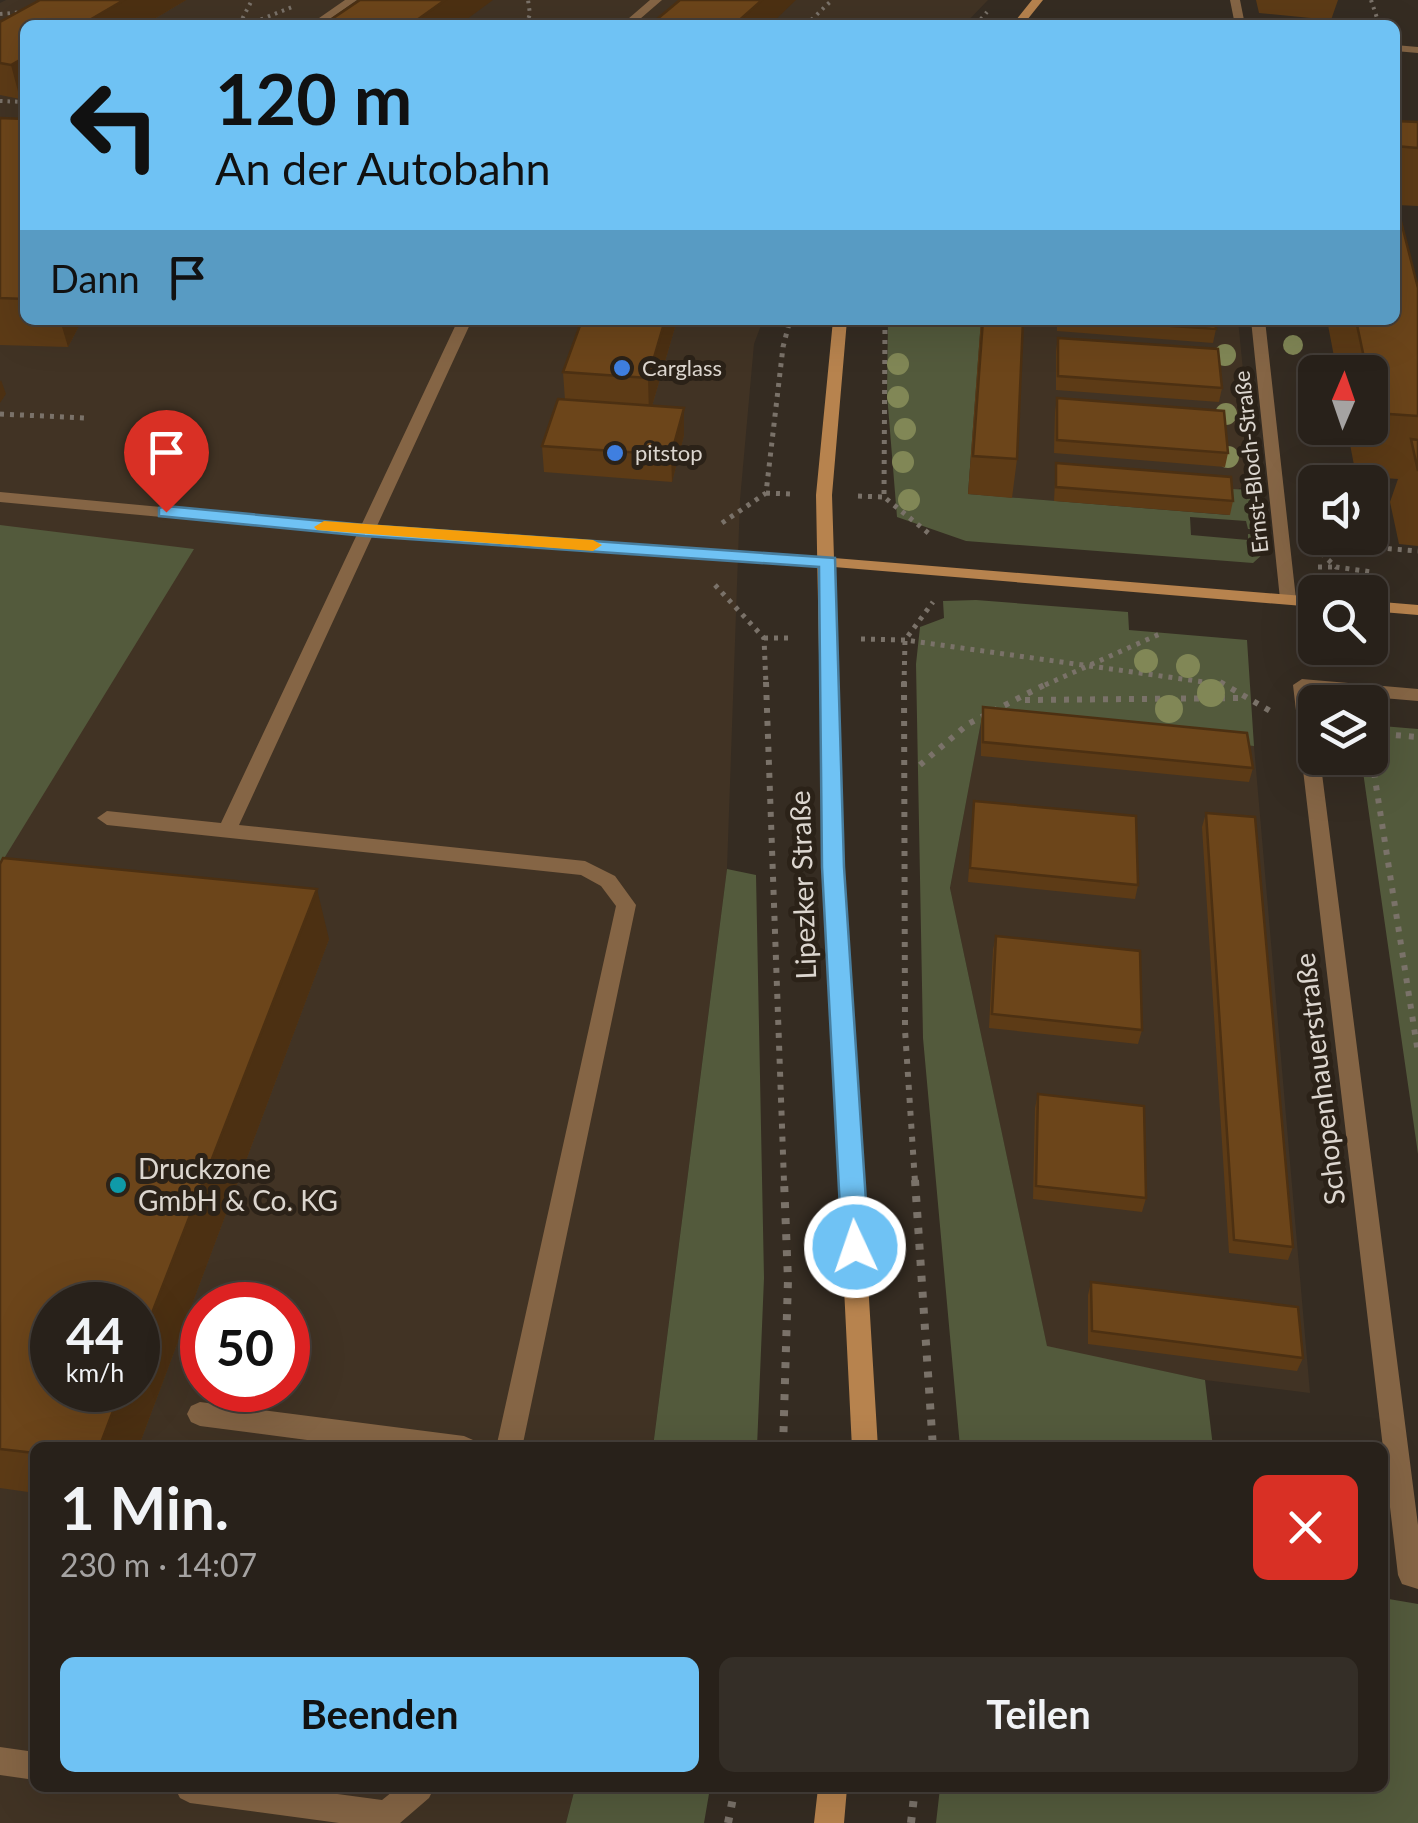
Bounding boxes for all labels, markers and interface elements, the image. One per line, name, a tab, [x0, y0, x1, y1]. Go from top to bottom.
text: 120 m	[215, 56, 412, 140]
icon: left	[50, 60, 180, 190]
text: An der Autobahn	[215, 141, 551, 195]
icon: arrive	[160, 250, 215, 305]
text: Dann	[50, 255, 140, 301]
place label: Carglass	[642, 354, 722, 381]
north arrow	[1298, 355, 1388, 445]
map controls	[1298, 355, 1388, 775]
marker: Carglass	[611, 357, 633, 379]
street label: Ernst-Bloch-Straße	[1227, 369, 1274, 555]
pin	[124, 410, 209, 513]
icon: arrive	[139, 425, 194, 480]
place label: pitstop	[635, 439, 703, 466]
marker: pitstop	[604, 442, 626, 464]
button: sound	[1298, 465, 1388, 555]
button: search	[1298, 575, 1388, 665]
button: layers	[1298, 685, 1388, 775]
street label: Lipezker Straße	[782, 790, 822, 980]
street label: Schopenhauerstraße	[1287, 951, 1351, 1207]
place label: Druckzone GmbH & Co. KG	[138, 1151, 338, 1217]
marker: Druckzone GmbH & Co. KG	[107, 1174, 129, 1196]
position arrow	[803, 1195, 907, 1299]
speed limit sign: 50	[180, 1282, 310, 1412]
text: 44	[66, 1305, 124, 1365]
text: km/h	[66, 1357, 124, 1387]
text: 1 Min.	[60, 1471, 229, 1543]
button: close	[1253, 1475, 1358, 1580]
text: 230 m · 14:07	[60, 1545, 257, 1584]
button: Beenden	[60, 1657, 699, 1772]
button: Teilen	[719, 1657, 1358, 1772]

